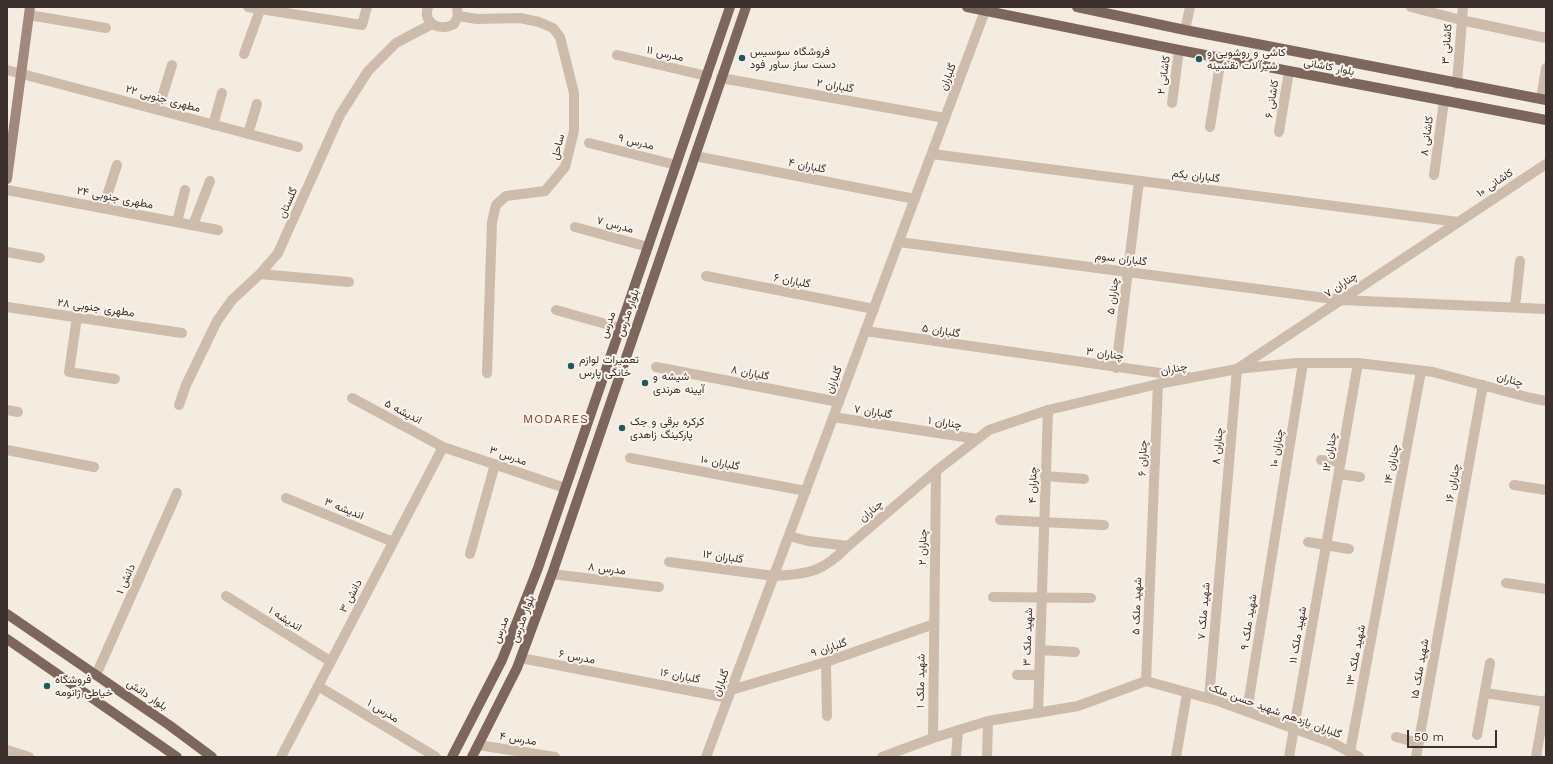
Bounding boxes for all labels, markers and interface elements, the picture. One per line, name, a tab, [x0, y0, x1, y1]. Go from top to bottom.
street label: ۳ کاشانی	[1439, 23, 1455, 65]
street label: مدرس ۱۱	[645, 43, 685, 65]
place label: فروشگاه سوسیس دست ساز ساور فود	[750, 45, 836, 71]
place label: کاشی و روشویی و شیرآلات نقشینه	[1207, 46, 1286, 72]
marker: فروشگاه سوسیس دست ساز ساور فود	[737, 53, 747, 63]
marker: کاشی و روشویی و شیرآلات نقشینه	[1194, 54, 1204, 64]
street label: ۲ کاشانی	[1155, 55, 1173, 95]
street label: بلوار کاشانی	[1303, 56, 1355, 78]
street label: گلباران	[937, 62, 959, 92]
street label: گلباران ۲	[815, 76, 855, 96]
street label: ۶ کاشانی	[1262, 79, 1282, 119]
street label: مطهری جنوبی ۲۲	[124, 83, 202, 115]
street label: ۸ کاشانی	[1418, 115, 1436, 157]
street label: مدرس ۹	[617, 131, 655, 153]
street label: ساحل	[548, 133, 568, 161]
street label: گلباران ۴	[787, 156, 827, 176]
street label: ۱۰ کاشانی	[1474, 166, 1516, 200]
street label: گلباران یکم	[1171, 167, 1221, 185]
street label: مطهری جنوبی ۲۴	[76, 184, 154, 212]
street label: گلستان	[275, 186, 301, 220]
street label: مدرس ۷	[595, 214, 635, 236]
street label: گلباران سوم	[1094, 249, 1148, 269]
street label: چناران ۷	[1322, 269, 1360, 301]
street label: گلباران ۶	[772, 271, 812, 291]
street label: ۵ چناران	[1104, 277, 1122, 315]
street label: بلوار مدرس	[614, 288, 642, 338]
street label: ۲۸ مطهری جنوبی	[57, 296, 135, 320]
street label: مدرس	[597, 310, 619, 340]
street label: گلباران ۵	[921, 321, 961, 341]
street label: چناران ۳	[1085, 345, 1125, 363]
place label: تعمیرات لوازم خانگی پارس	[579, 353, 639, 379]
street label: چناران	[1160, 360, 1188, 378]
marker: تعمیرات لوازم خانگی پارس	[566, 361, 576, 371]
street label: گلباران ۸	[730, 363, 770, 383]
street label: گلباران	[823, 365, 845, 395]
place label: شیشه و آیینه هرندی	[653, 370, 704, 396]
street label: چناران	[1495, 370, 1525, 390]
marker: شیشه و آیینه هرندی	[640, 378, 650, 388]
street label: اندیشه ۵	[382, 397, 424, 427]
street label: ۷ گلباران	[853, 402, 893, 422]
district label: MODARES	[523, 412, 589, 426]
street label: چناران ۱	[927, 414, 963, 432]
place label: کرکره برقی و جک پارکینگ زاهدی	[630, 415, 704, 441]
marker: کرکره برقی و جک پارکینگ زاهدی	[617, 423, 627, 433]
street label: چناران ۸	[1210, 427, 1226, 465]
street label: چناران ۱۰	[1267, 428, 1287, 468]
street label: چناران ۱۲	[1320, 431, 1340, 473]
street label: چناران ۶	[1136, 440, 1150, 476]
street label: مدرس ۳	[488, 443, 528, 469]
street label: چناران ۱۴	[1382, 443, 1402, 485]
street label: گلباران ۱۰	[699, 453, 741, 473]
street label: چناران ۱۶	[1443, 463, 1463, 503]
street label: ۴ چناران	[1026, 466, 1040, 504]
street label: اندیشه ۳	[323, 495, 365, 523]
street label: چناران	[856, 497, 886, 525]
street label: ۲ چناران	[916, 529, 930, 565]
street label: گلباران ۱۲	[702, 548, 744, 566]
street label: مدرس ۸	[587, 560, 627, 578]
street label: دانش ۱	[114, 562, 138, 596]
street label: دانش ۳	[337, 577, 365, 615]
street label: شهید ملک ۵	[1129, 577, 1145, 635]
street label: شهید ملک ۷	[1195, 582, 1213, 640]
street label: شهید ملک ۹	[1238, 593, 1260, 651]
street label: بلوار مدرس	[508, 594, 538, 644]
street label: اندیشه ۱	[266, 604, 304, 634]
street label: شهید ملک ۱۱	[1287, 606, 1309, 664]
street label: ۳ شهید ملک	[1020, 608, 1036, 666]
street label: مدرس	[490, 615, 512, 645]
street label: شهید ملک ۱۳	[1344, 623, 1368, 687]
street label: ۹ گلباران	[809, 636, 849, 660]
street label: شهید ملک ۱۵	[1408, 638, 1432, 700]
street label: مدرس ۶	[558, 647, 596, 667]
street label: ۱ شهید ملک	[914, 654, 928, 708]
street label: گلباران ۱۶	[659, 666, 701, 686]
street label: گلباران	[710, 668, 732, 698]
place label: فروشگاه خیاطی ژانومه	[55, 673, 113, 699]
street label: بلوار دانش	[124, 677, 170, 713]
marker: فروشگاه خیاطی ژانومه	[42, 681, 52, 691]
street label: گلباران یازدهم شهید حسن ملک	[1207, 681, 1343, 741]
street label: مدرس ۱	[365, 696, 401, 726]
scale bar	[1409, 722, 1499, 748]
street label: مدرس ۴	[498, 730, 538, 748]
text: 50 m	[1414, 730, 1444, 744]

